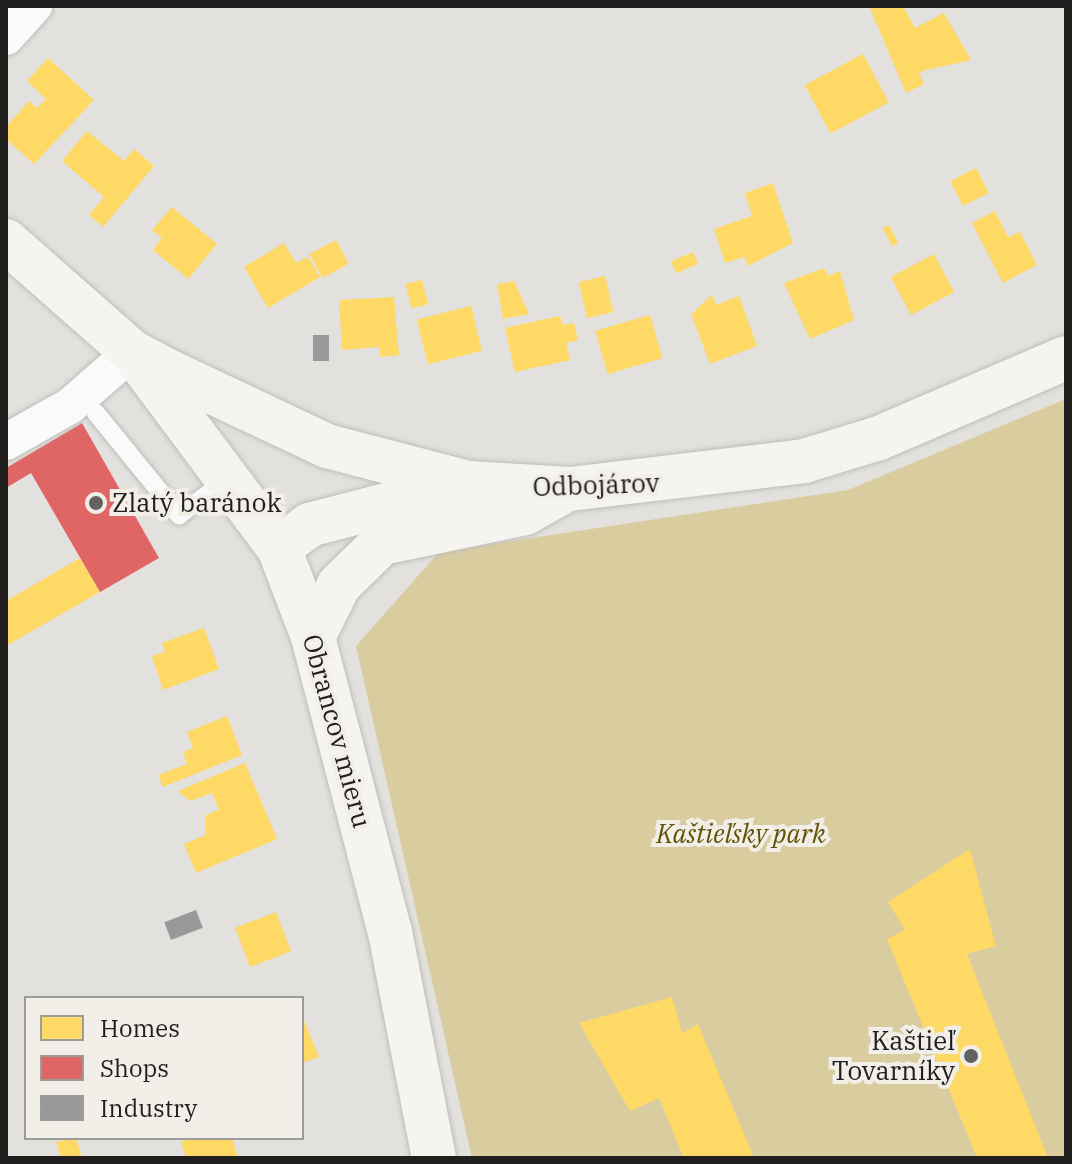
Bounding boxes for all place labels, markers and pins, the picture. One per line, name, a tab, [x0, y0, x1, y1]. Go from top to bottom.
place label: Zlatý baránok	[112, 487, 282, 519]
marker: Zlatý baránok	[87, 494, 105, 512]
place label: Kaštieľ Tovarníky	[832, 1025, 955, 1086]
marker: Kaštieľ Tovarníky	[962, 1047, 980, 1065]

